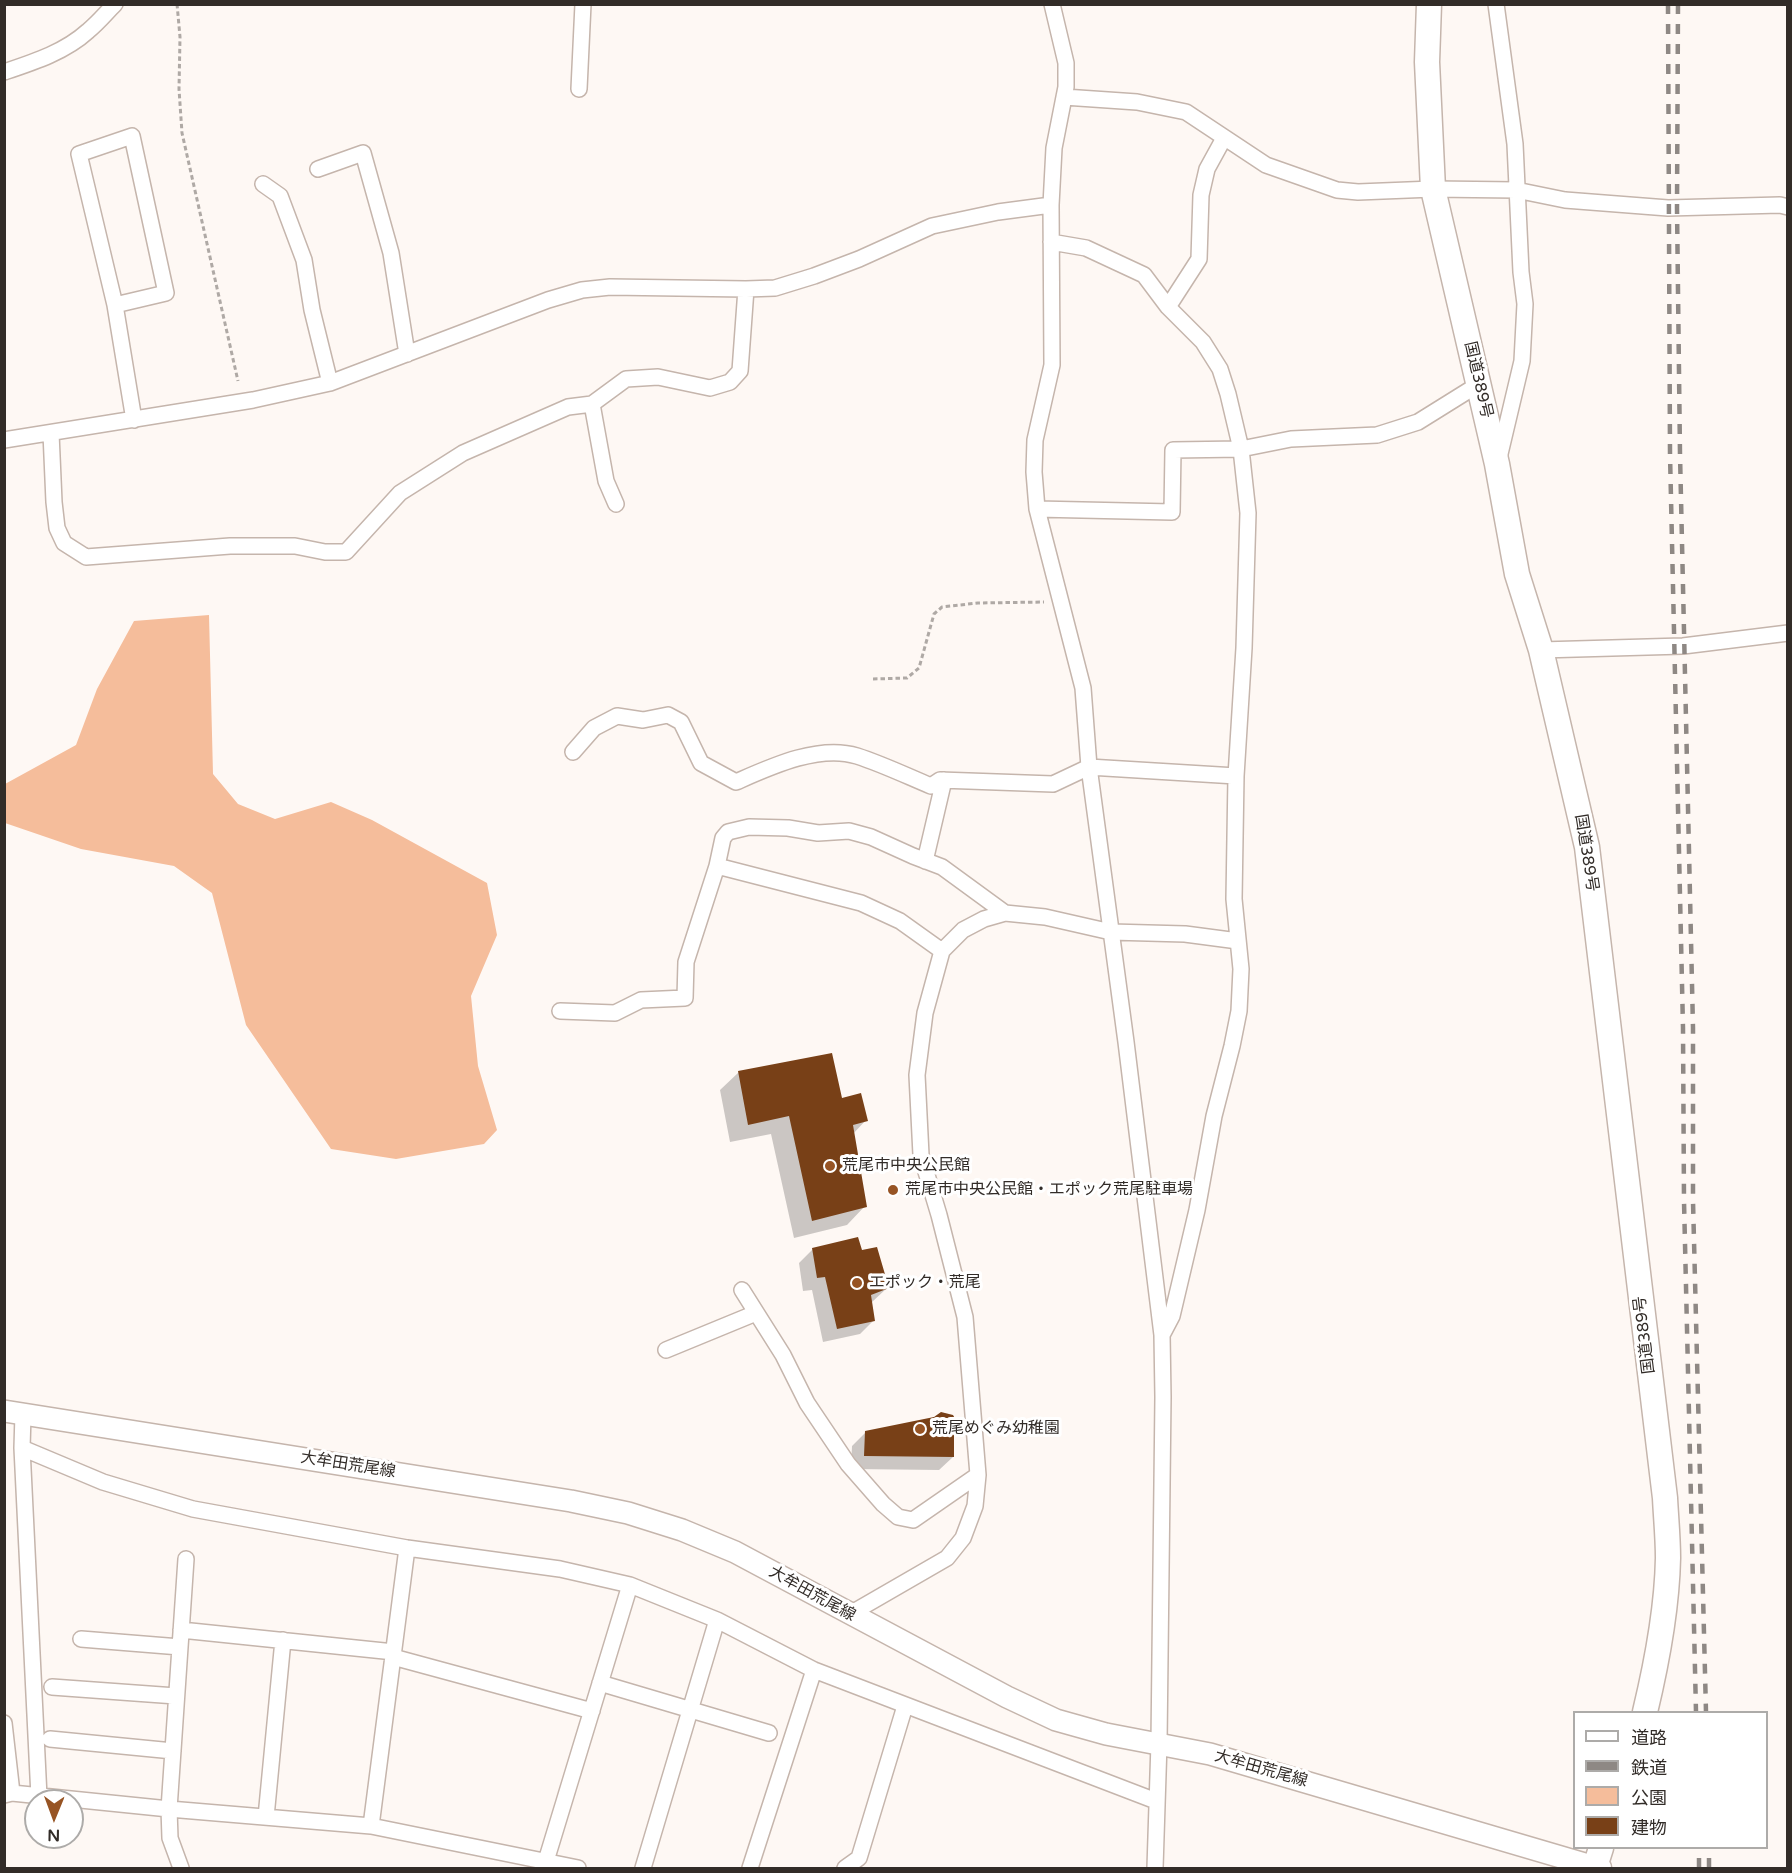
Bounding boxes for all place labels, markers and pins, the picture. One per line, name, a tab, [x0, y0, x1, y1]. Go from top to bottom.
place label: 荒尾市中央公民館	[842, 1156, 970, 1176]
marker: 荒尾市中央公民館	[823, 1159, 837, 1173]
place label: 荒尾市中央公民館・エポック荒尾駐車場	[905, 1180, 1193, 1200]
marker: 荒尾市中央公民館・エポック荒尾駐車場	[886, 1183, 900, 1197]
place label: エポック・荒尾	[869, 1273, 981, 1293]
marker: エポック・荒尾	[850, 1276, 864, 1290]
place label: 荒尾めぐみ幼稚園	[932, 1419, 1060, 1439]
marker: 荒尾めぐみ幼稚園	[913, 1422, 927, 1436]

